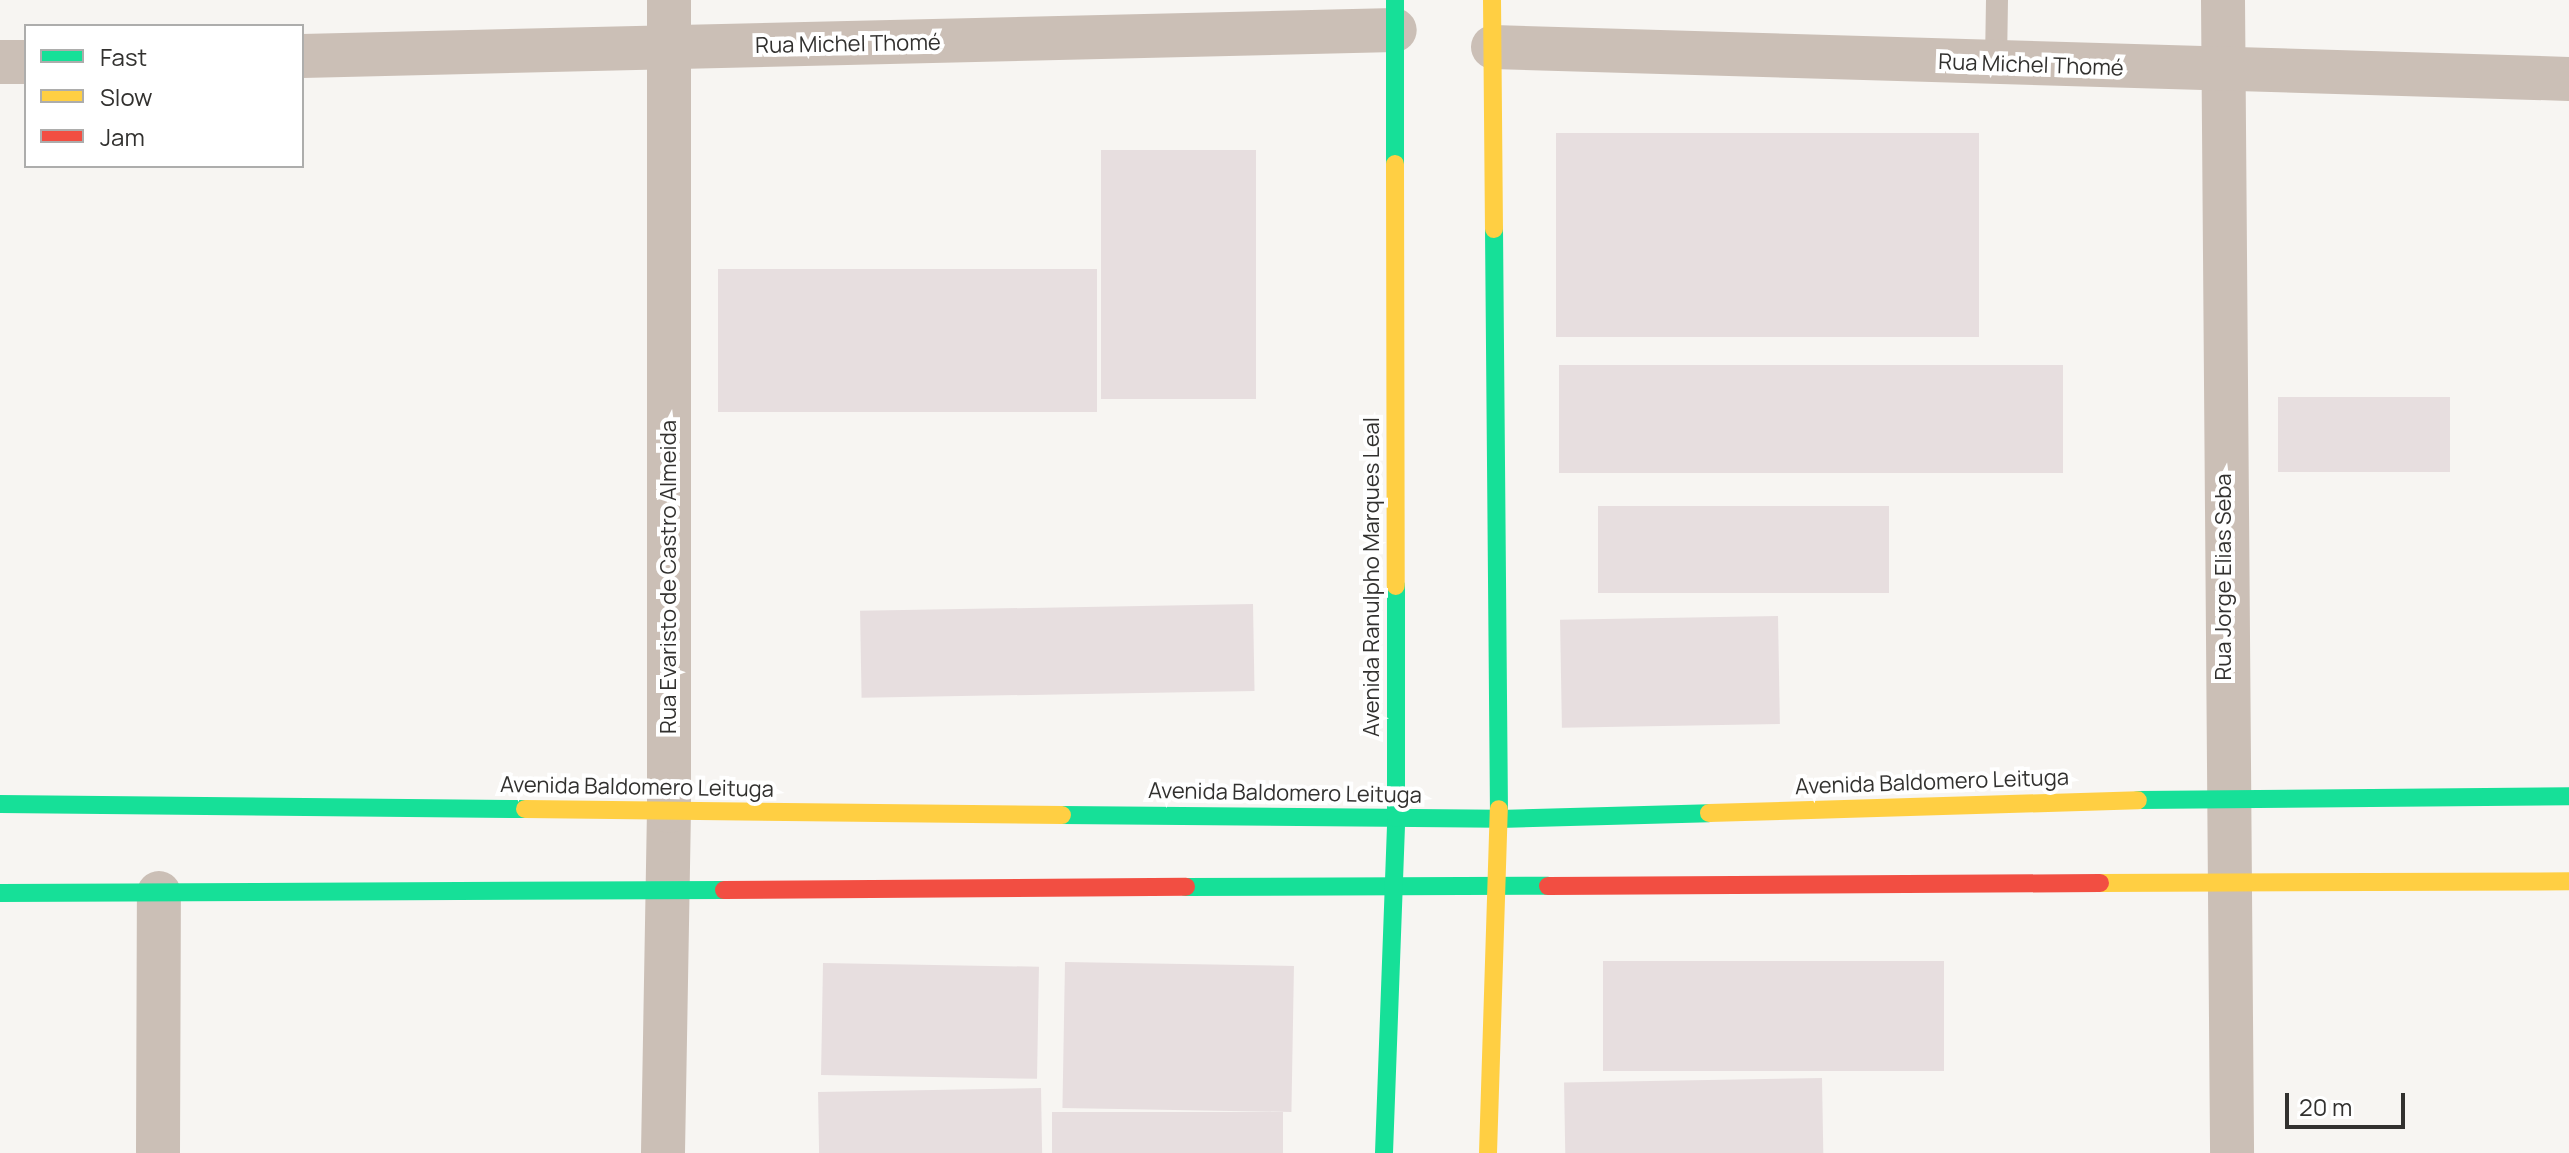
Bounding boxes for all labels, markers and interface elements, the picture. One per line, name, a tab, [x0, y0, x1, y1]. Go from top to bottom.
legend	[24, 24, 304, 168]
street label: Rua Michel Thomé	[755, 29, 941, 59]
text: Fast	[100, 40, 147, 73]
street label: Rua Michel Thomé	[1938, 49, 2124, 81]
text: Slow	[100, 80, 153, 113]
text: Jam	[100, 120, 145, 153]
street label: Avenida Ranulpho Marques Leal	[1359, 417, 1385, 737]
street label: Rua Evaristo de Castro Almeida	[656, 420, 682, 734]
street label: Rua Jorge Elias Seba	[2211, 473, 2237, 681]
street label: Avenida Baldomero Leituga	[1795, 764, 2069, 800]
street label: Avenida Baldomero Leituga	[500, 771, 774, 803]
street label: Avenida Baldomero Leituga	[1148, 777, 1422, 809]
scale bar	[2289, 1077, 2409, 1127]
text: 20 m	[2299, 1090, 2352, 1123]

